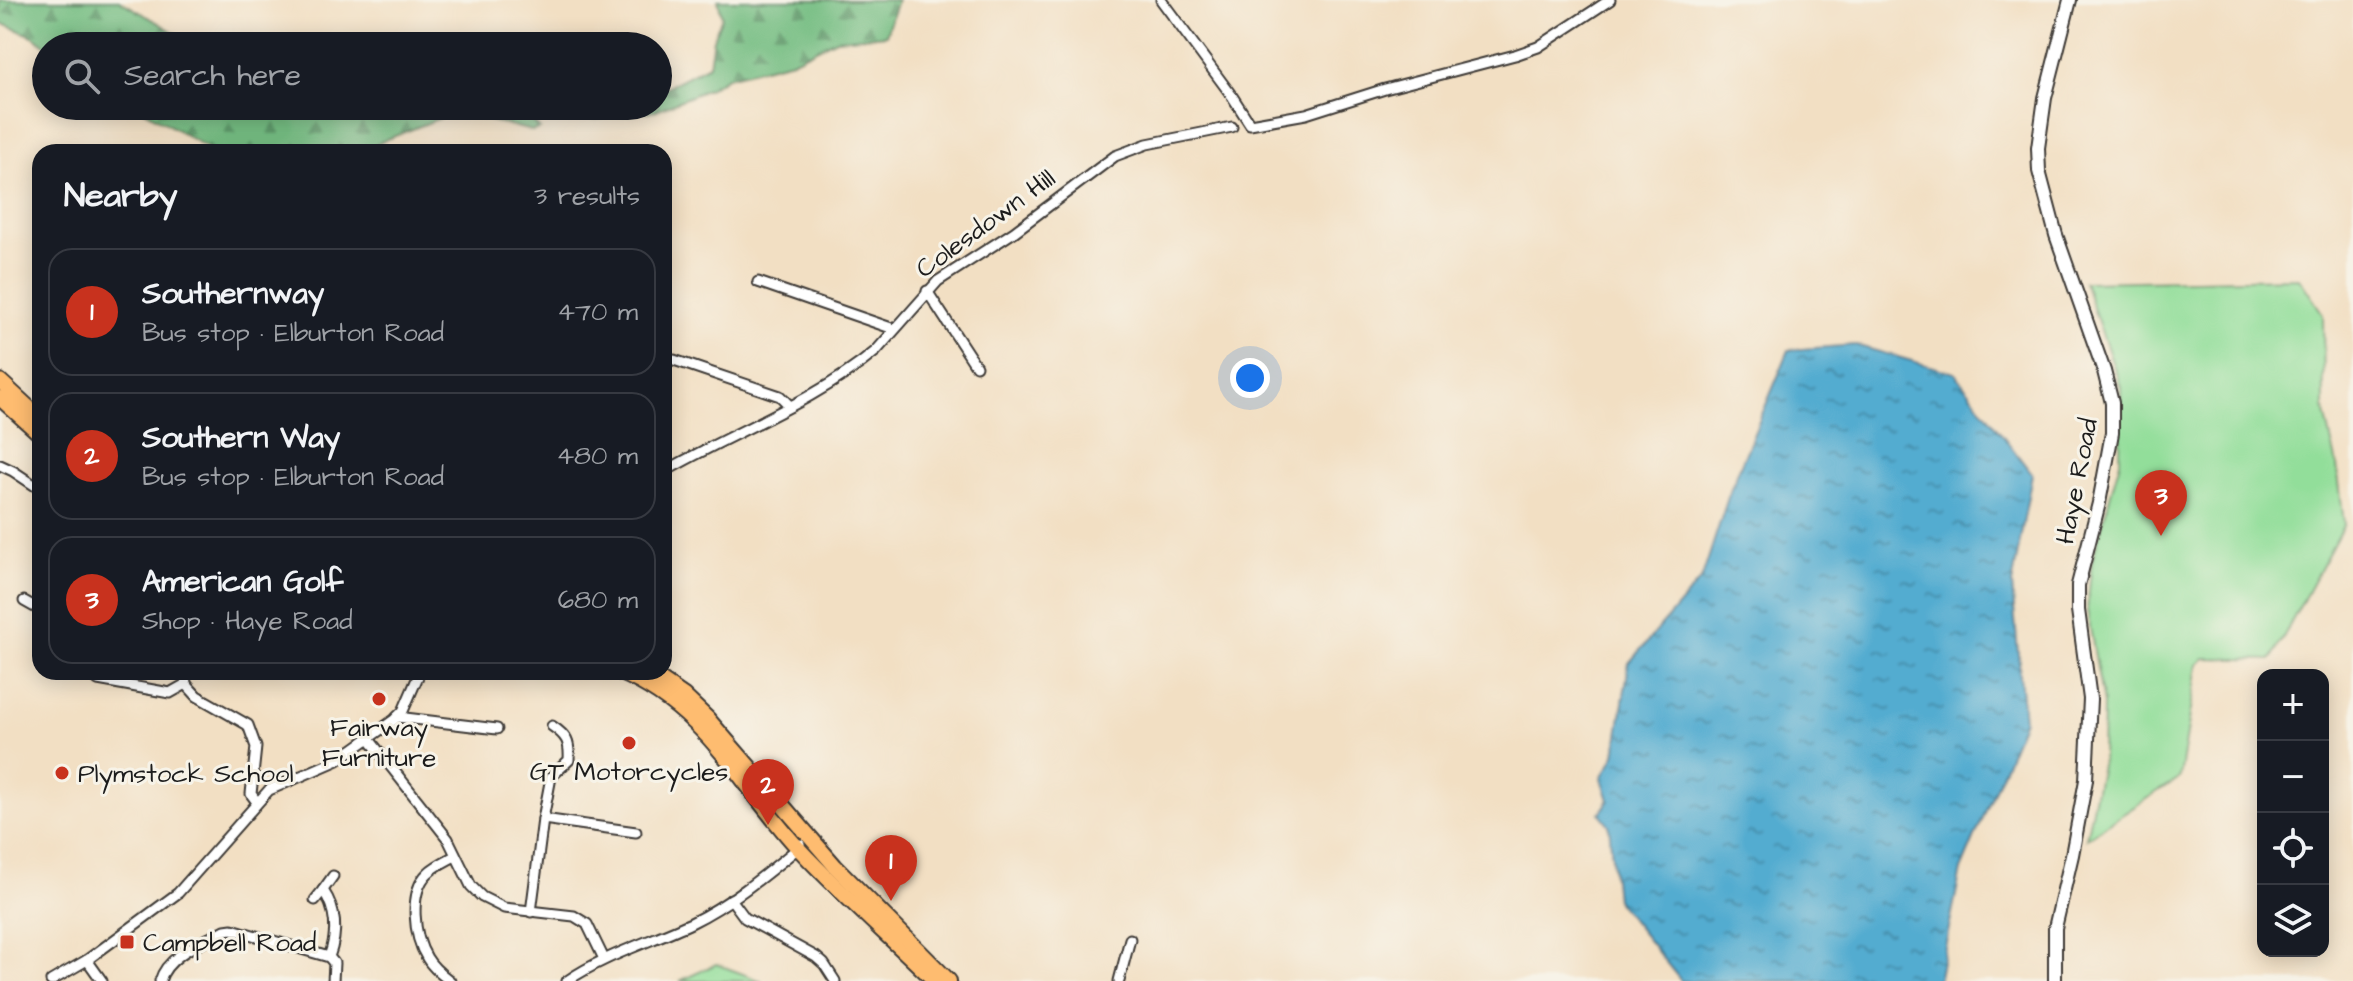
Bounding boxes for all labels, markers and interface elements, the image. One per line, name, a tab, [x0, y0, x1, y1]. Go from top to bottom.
search box	[32, 32, 672, 120]
icon: search	[60, 54, 104, 98]
text: Search here	[124, 55, 301, 97]
street label: Colesdown Hill	[908, 161, 1063, 287]
text: Nearby	[64, 172, 178, 220]
text: 3 results	[534, 178, 640, 214]
text: Southernway	[142, 273, 324, 315]
text: 1	[90, 294, 94, 330]
text: 470 m	[557, 294, 638, 330]
text: Bus stop · Elburton Road	[142, 315, 444, 351]
your location	[1230, 358, 1270, 398]
street label: Haye Road	[2047, 415, 2109, 548]
text: Southern Way	[142, 417, 340, 459]
text: 2	[85, 438, 99, 474]
text: 480 m	[556, 438, 638, 474]
text: Bus stop · Elburton Road	[142, 459, 444, 495]
pin: 3	[2135, 470, 2187, 536]
text: American Golf	[142, 561, 343, 603]
text: 3	[85, 582, 99, 618]
text: 680 m	[558, 582, 638, 618]
text: Shop · Haye Road	[142, 603, 353, 639]
map controls	[2257, 669, 2329, 957]
button: +	[2257, 669, 2329, 741]
marker: Fairway Furniture	[370, 690, 388, 708]
place label: Fairway Furniture	[322, 710, 436, 776]
marker: GT Motorcycles	[620, 734, 638, 752]
button: −	[2257, 741, 2329, 813]
place label: GT Motorcycles	[530, 754, 728, 792]
place label: Plymstock School	[78, 756, 294, 794]
pin: 2	[742, 759, 794, 825]
marker: Plymstock School	[53, 764, 71, 782]
button: locate	[2257, 813, 2329, 885]
pin: 1	[865, 835, 917, 901]
button: layers	[2257, 885, 2329, 957]
place label: Campbell Road	[143, 925, 316, 961]
marker: Campbell Road	[118, 933, 136, 951]

